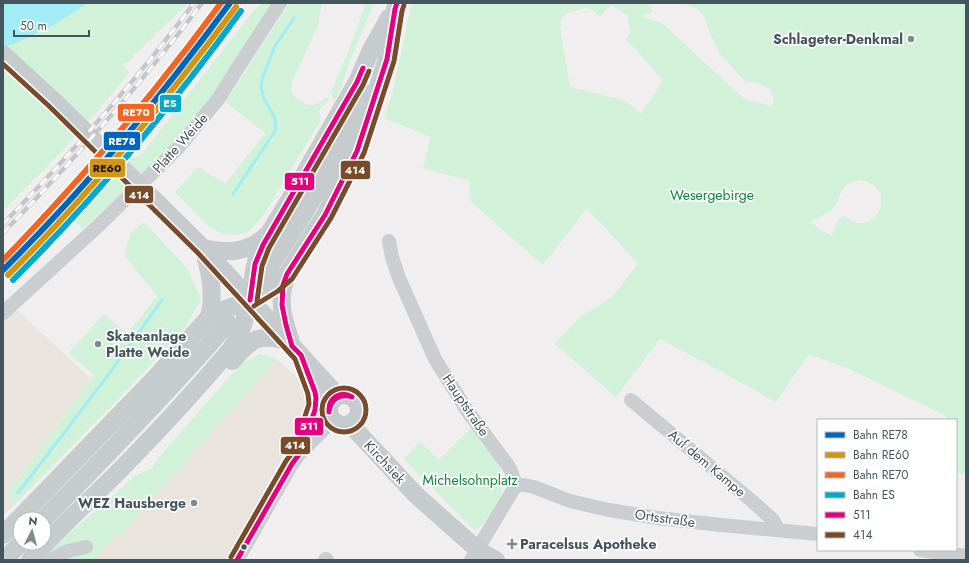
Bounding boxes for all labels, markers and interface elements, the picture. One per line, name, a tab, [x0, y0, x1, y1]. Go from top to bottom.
scale bar	[14, 12, 89, 38]
text: 50 m	[20, 17, 47, 35]
place label: Schlageter-Denkmal	[773, 29, 903, 49]
marker: Schlageter-Denkmal	[906, 34, 916, 44]
line badge: ES	[159, 94, 182, 113]
text: ES	[163, 95, 177, 111]
line badge: RE70	[117, 103, 155, 122]
text: RE70	[122, 104, 150, 120]
street label: Platte Weide	[148, 109, 212, 177]
line badge: RE78	[103, 131, 141, 151]
text: RE78	[108, 133, 136, 149]
line badge: RE60	[89, 158, 126, 178]
text: RE60	[93, 160, 121, 176]
line badge: 414	[340, 160, 371, 180]
text: 414	[345, 162, 366, 178]
line badge: 511	[284, 172, 315, 191]
text: 511	[291, 173, 309, 189]
line badge: 414	[124, 185, 154, 204]
park label: Wesergebirge	[670, 185, 754, 205]
text: 414	[129, 187, 150, 203]
place label: Skateanlage Platte Weide	[106, 326, 190, 362]
marker: Skateanlage Platte Weide	[93, 339, 103, 349]
street label: Hauptstraße	[438, 370, 494, 440]
line badge: 511	[294, 417, 324, 436]
text: 511	[300, 418, 318, 434]
legend	[817, 419, 957, 551]
street label: Auf dem Kampe	[664, 425, 750, 501]
text: Bahn RE78	[853, 426, 908, 444]
line badge: 414	[280, 436, 311, 455]
street label: Kirchsiek	[360, 436, 411, 489]
text: 414	[285, 437, 306, 453]
text: Bahn RE60	[853, 446, 909, 464]
text: Bahn RE70	[853, 466, 909, 484]
park label: Michelsohnplatz	[422, 470, 518, 490]
text: Bahn ES	[853, 486, 895, 504]
place label: WEZ Hausberge	[78, 493, 186, 513]
marker: WEZ Hausberge	[189, 498, 199, 508]
street label: Ortsstraße	[634, 504, 696, 532]
text: 511	[853, 506, 871, 524]
north arrow	[12, 511, 52, 551]
text: N	[28, 513, 38, 529]
text: 414	[853, 526, 872, 544]
place label: Paracelsus Apotheke	[520, 534, 656, 554]
marker: Paracelsus Apotheke	[507, 539, 517, 549]
unlabelled marker	[239, 542, 249, 552]

